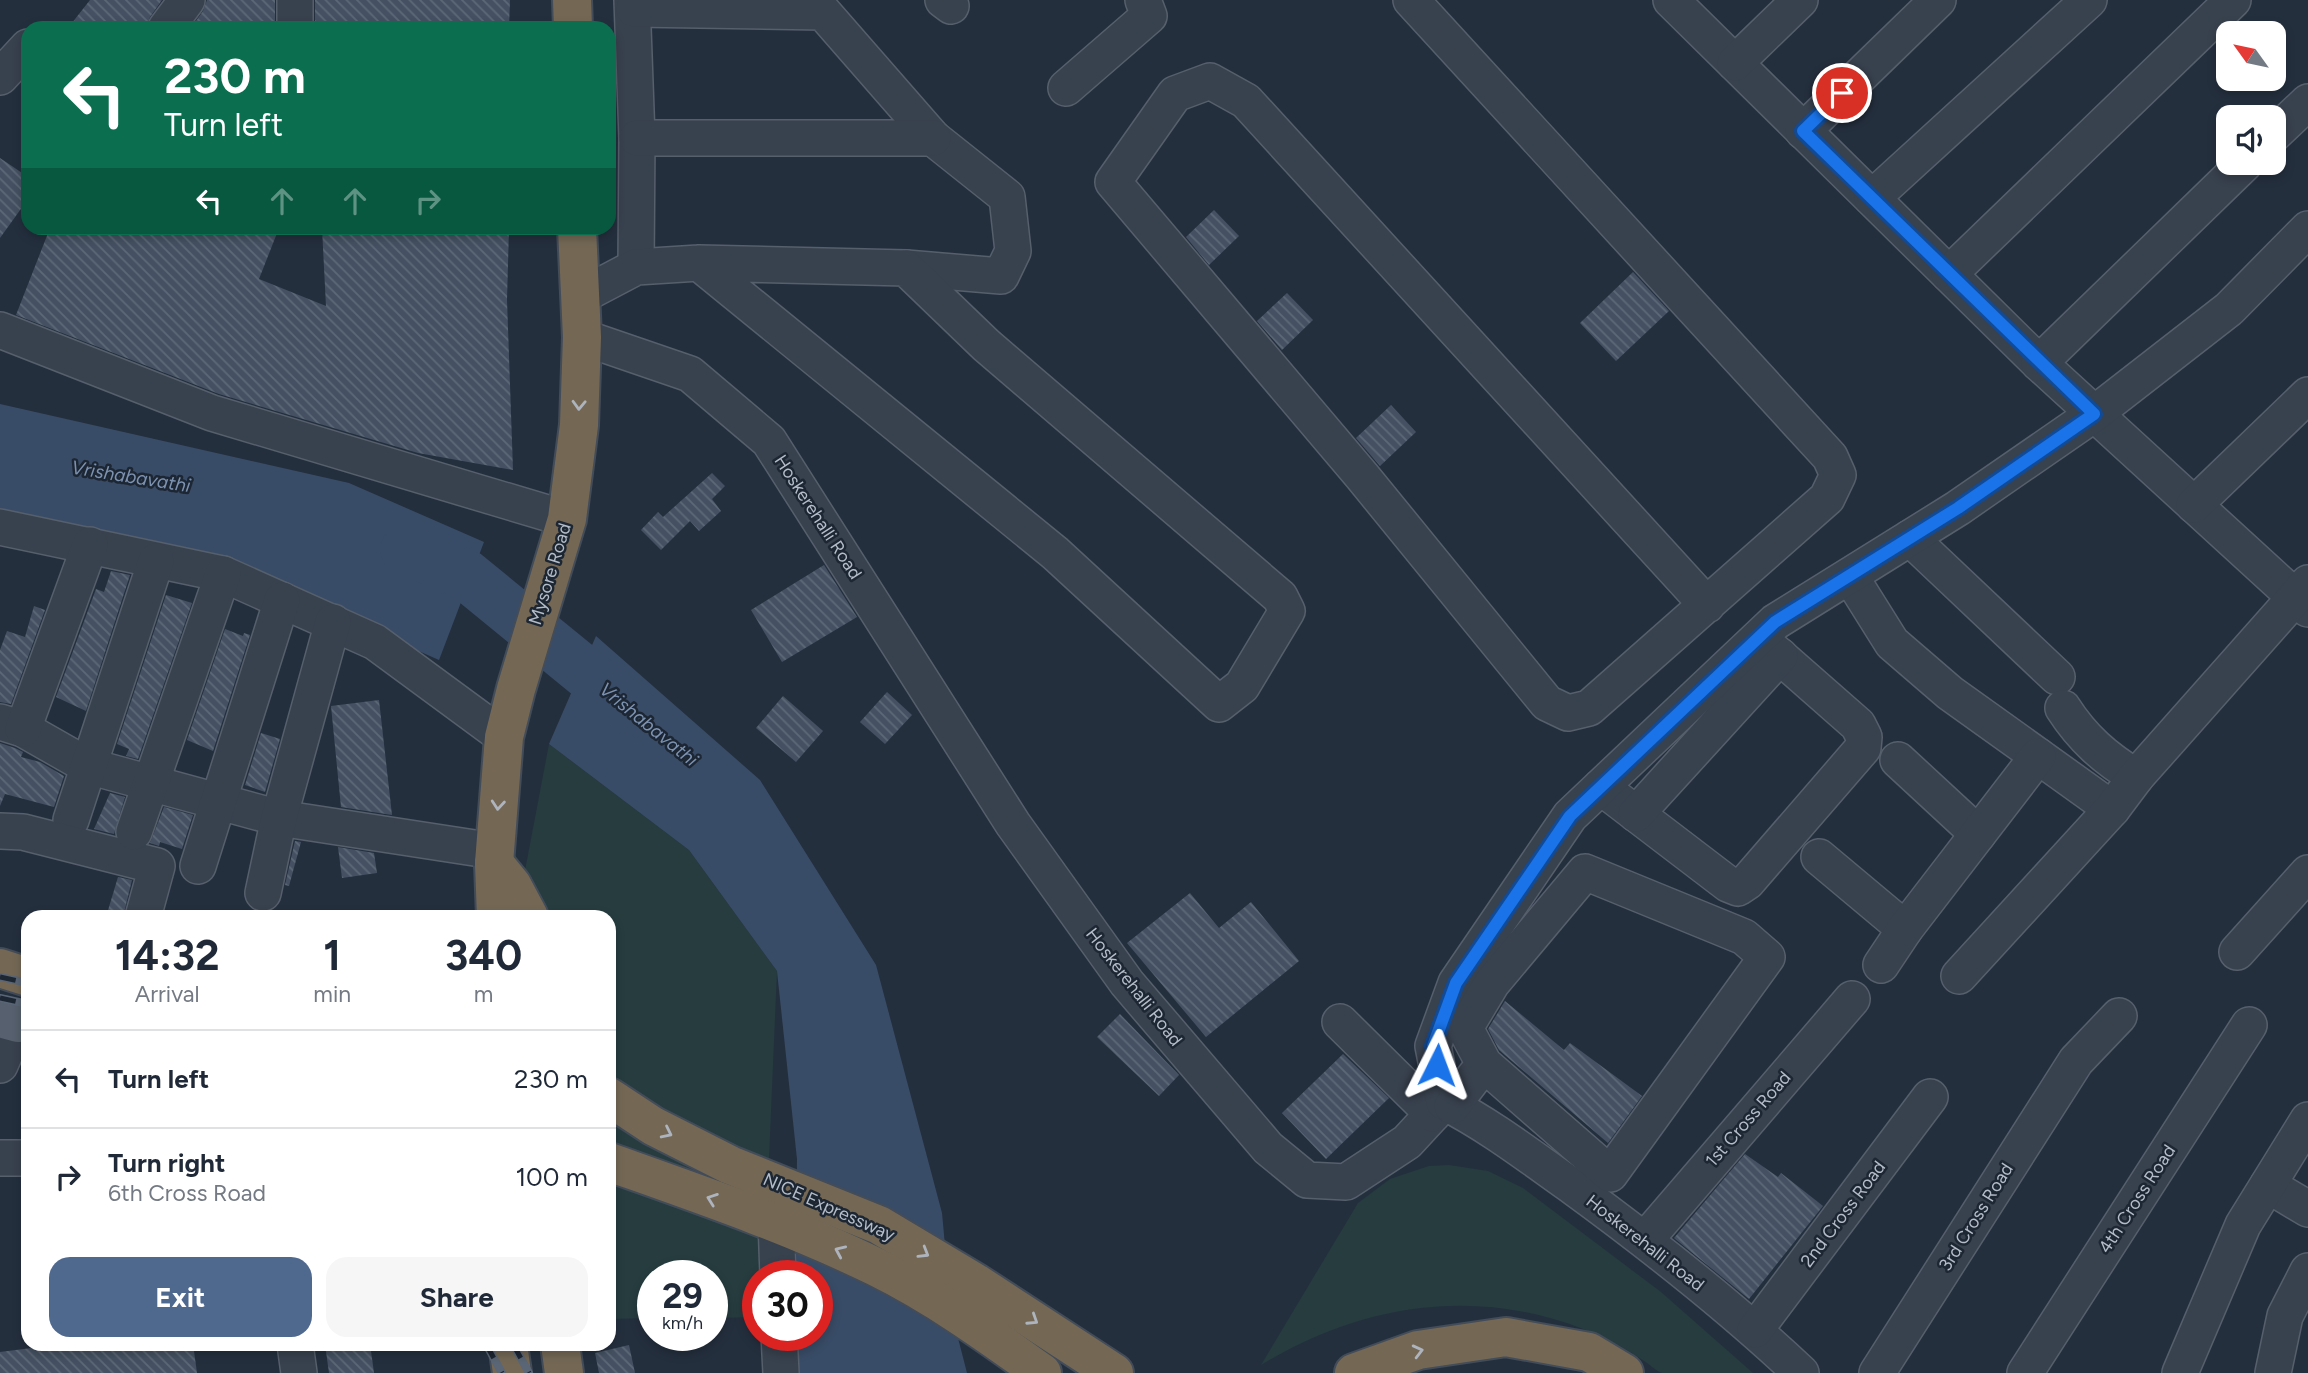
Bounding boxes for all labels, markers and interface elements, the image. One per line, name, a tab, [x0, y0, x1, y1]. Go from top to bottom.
north arrow	[2216, 21, 2286, 91]
map controls	[2216, 21, 2286, 175]
text: 230 m	[164, 46, 306, 105]
icon: left	[49, 49, 140, 140]
pin	[1812, 63, 1872, 123]
icon: arrive	[1823, 74, 1861, 112]
button: sound	[2216, 105, 2286, 175]
text: Turn left	[164, 106, 283, 144]
icon: left	[190, 182, 228, 220]
icon: ahead	[263, 182, 301, 220]
icon: ahead	[336, 182, 374, 220]
icon: right	[409, 182, 447, 220]
one-way arrow	[572, 400, 587, 411]
street label: Hoskerehalli Road	[770, 451, 866, 583]
water label: Vrishabavathi	[70, 456, 193, 497]
street label: Mysore Road	[524, 520, 576, 628]
water label: Vrishabavathi	[595, 678, 703, 772]
one-way arrow	[491, 800, 506, 811]
street label: Hoskerehalli Road	[1081, 924, 1187, 1050]
text: 14:32	[115, 930, 219, 981]
text: 1	[323, 930, 341, 981]
text: 340	[445, 930, 522, 981]
text: Arrival	[135, 980, 200, 1008]
text: min	[313, 980, 351, 1008]
text: m	[474, 980, 493, 1008]
position arrow	[1400, 1028, 1474, 1102]
icon: left	[49, 1060, 87, 1098]
text: Turn left	[108, 1063, 209, 1095]
text: 230 m	[514, 1063, 588, 1095]
street label: 1st Cross Road	[1701, 1067, 1795, 1171]
one-way arrow	[660, 1125, 672, 1139]
street label: 4th Cross Road	[2094, 1141, 2180, 1257]
text: Turn right	[108, 1147, 225, 1179]
street label: 2nd Cross Road	[1796, 1157, 1890, 1271]
icon: right	[49, 1158, 87, 1196]
street label: 3rd Cross Road	[1934, 1159, 2018, 1275]
text: 100 m	[515, 1161, 588, 1193]
street label: NICE Expressway	[760, 1168, 899, 1246]
text: 6th Cross Road	[108, 1179, 266, 1207]
street label: Hoskerehalli Road	[1582, 1190, 1708, 1296]
one-way arrow	[706, 1193, 718, 1207]
one-way arrow	[916, 1244, 929, 1257]
one-way arrow	[835, 1245, 848, 1259]
button: Exit	[49, 1257, 312, 1337]
button: Share	[326, 1257, 588, 1337]
speed limit sign: 30	[742, 1260, 833, 1351]
text: 29	[662, 1275, 703, 1317]
text: km/h	[662, 1312, 703, 1334]
one-way arrow	[1025, 1312, 1038, 1324]
one-way arrow	[1412, 1345, 1424, 1359]

